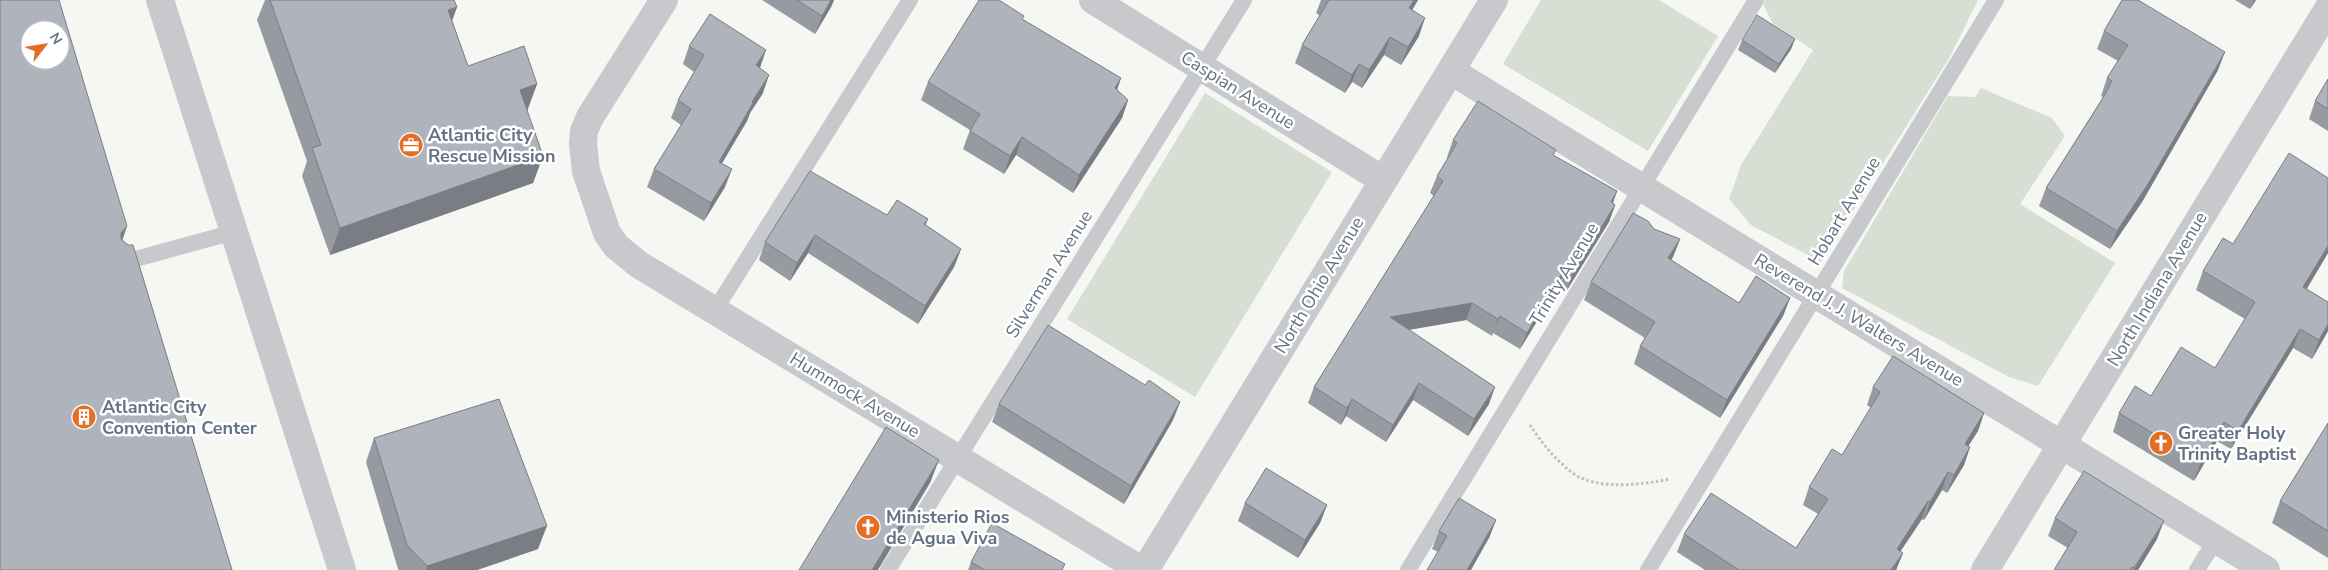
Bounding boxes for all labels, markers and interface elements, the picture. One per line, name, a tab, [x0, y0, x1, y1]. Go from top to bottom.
north arrow	[20, 20, 70, 70]
text: N	[45, 29, 67, 48]
street label: Caspian Avenue	[1176, 45, 1300, 135]
place label: Atlantic City Rescue Mission	[428, 123, 555, 168]
office icon: Atlantic City Rescue Mission	[398, 132, 424, 158]
street label: Hobart Avenue	[1802, 152, 1886, 270]
street label: Silverman Avenue	[1000, 205, 1098, 343]
street label: North Indiana Avenue	[2101, 207, 2213, 371]
street label: North Ohio Avenue	[1269, 212, 1369, 358]
street label: Trinity Avenue	[1524, 218, 1604, 330]
street label: Reverend J. J. Walters Avenue	[1750, 248, 1968, 392]
street label: Hummock Avenue	[785, 347, 925, 443]
place label: Atlantic City Convention Center	[102, 395, 257, 440]
building icon: Atlantic City Convention Center	[71, 404, 97, 430]
place label: Greater Holy Trinity Baptist	[2178, 421, 2296, 466]
church icon: Greater Holy Trinity Baptist	[2148, 430, 2174, 456]
place label: Ministerio Rios de Agua Viva	[886, 505, 1010, 550]
church icon: Ministerio Rios de Agua Viva	[855, 514, 881, 540]

